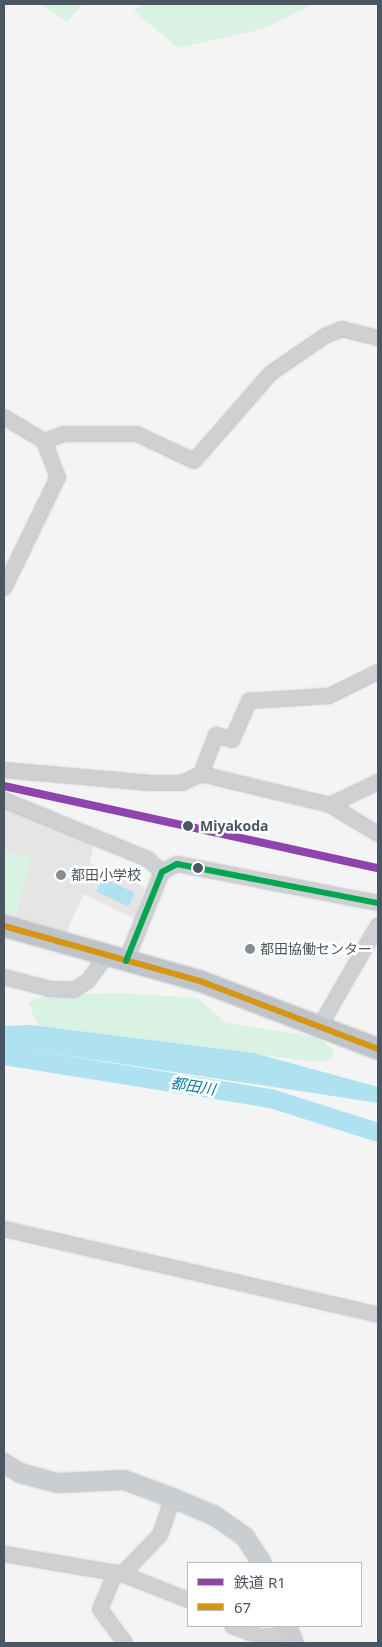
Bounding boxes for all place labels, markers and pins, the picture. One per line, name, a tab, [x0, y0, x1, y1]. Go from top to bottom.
marker: Miyakoda	[179, 817, 197, 835]
place label: Miyakoda	[200, 818, 268, 834]
unlabelled marker	[193, 863, 203, 873]
place label: 都田小学校	[71, 867, 141, 883]
marker: 都田小学校	[55, 869, 67, 881]
place label: 都田協働センター	[260, 941, 372, 957]
marker: 都田協働センター	[244, 943, 256, 955]

